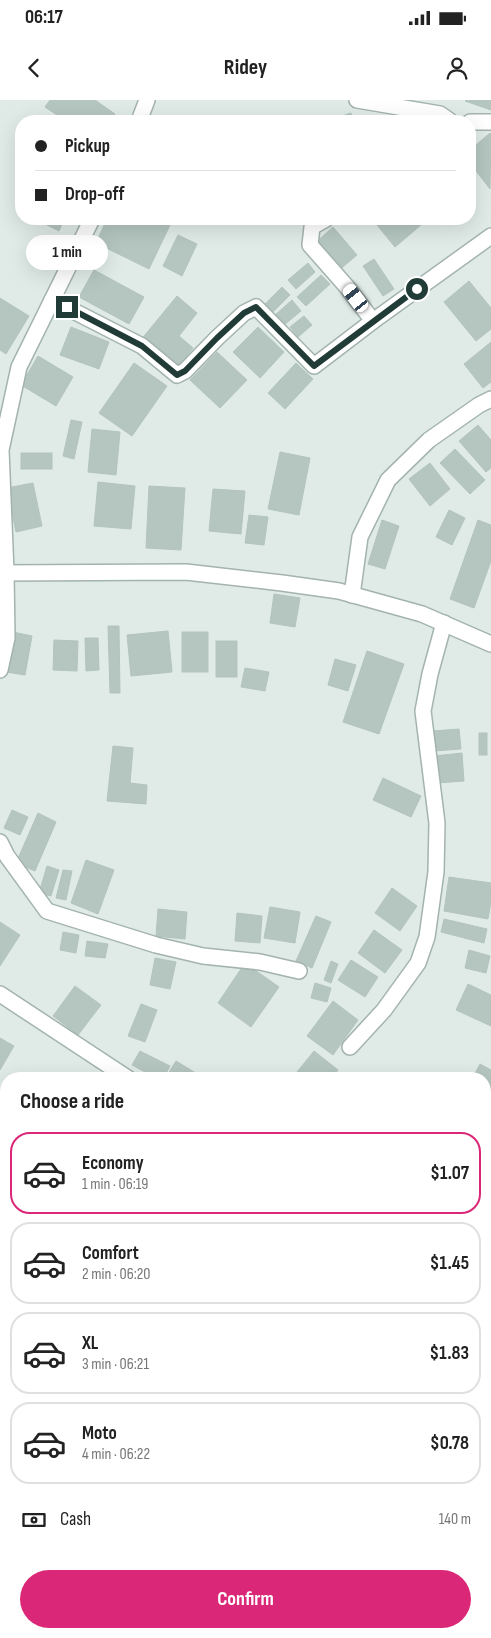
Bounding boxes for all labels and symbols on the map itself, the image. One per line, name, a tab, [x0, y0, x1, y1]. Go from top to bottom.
callout: 1 min	[26, 234, 108, 270]
route start	[406, 278, 428, 300]
car	[340, 282, 371, 314]
route end	[56, 296, 78, 318]

